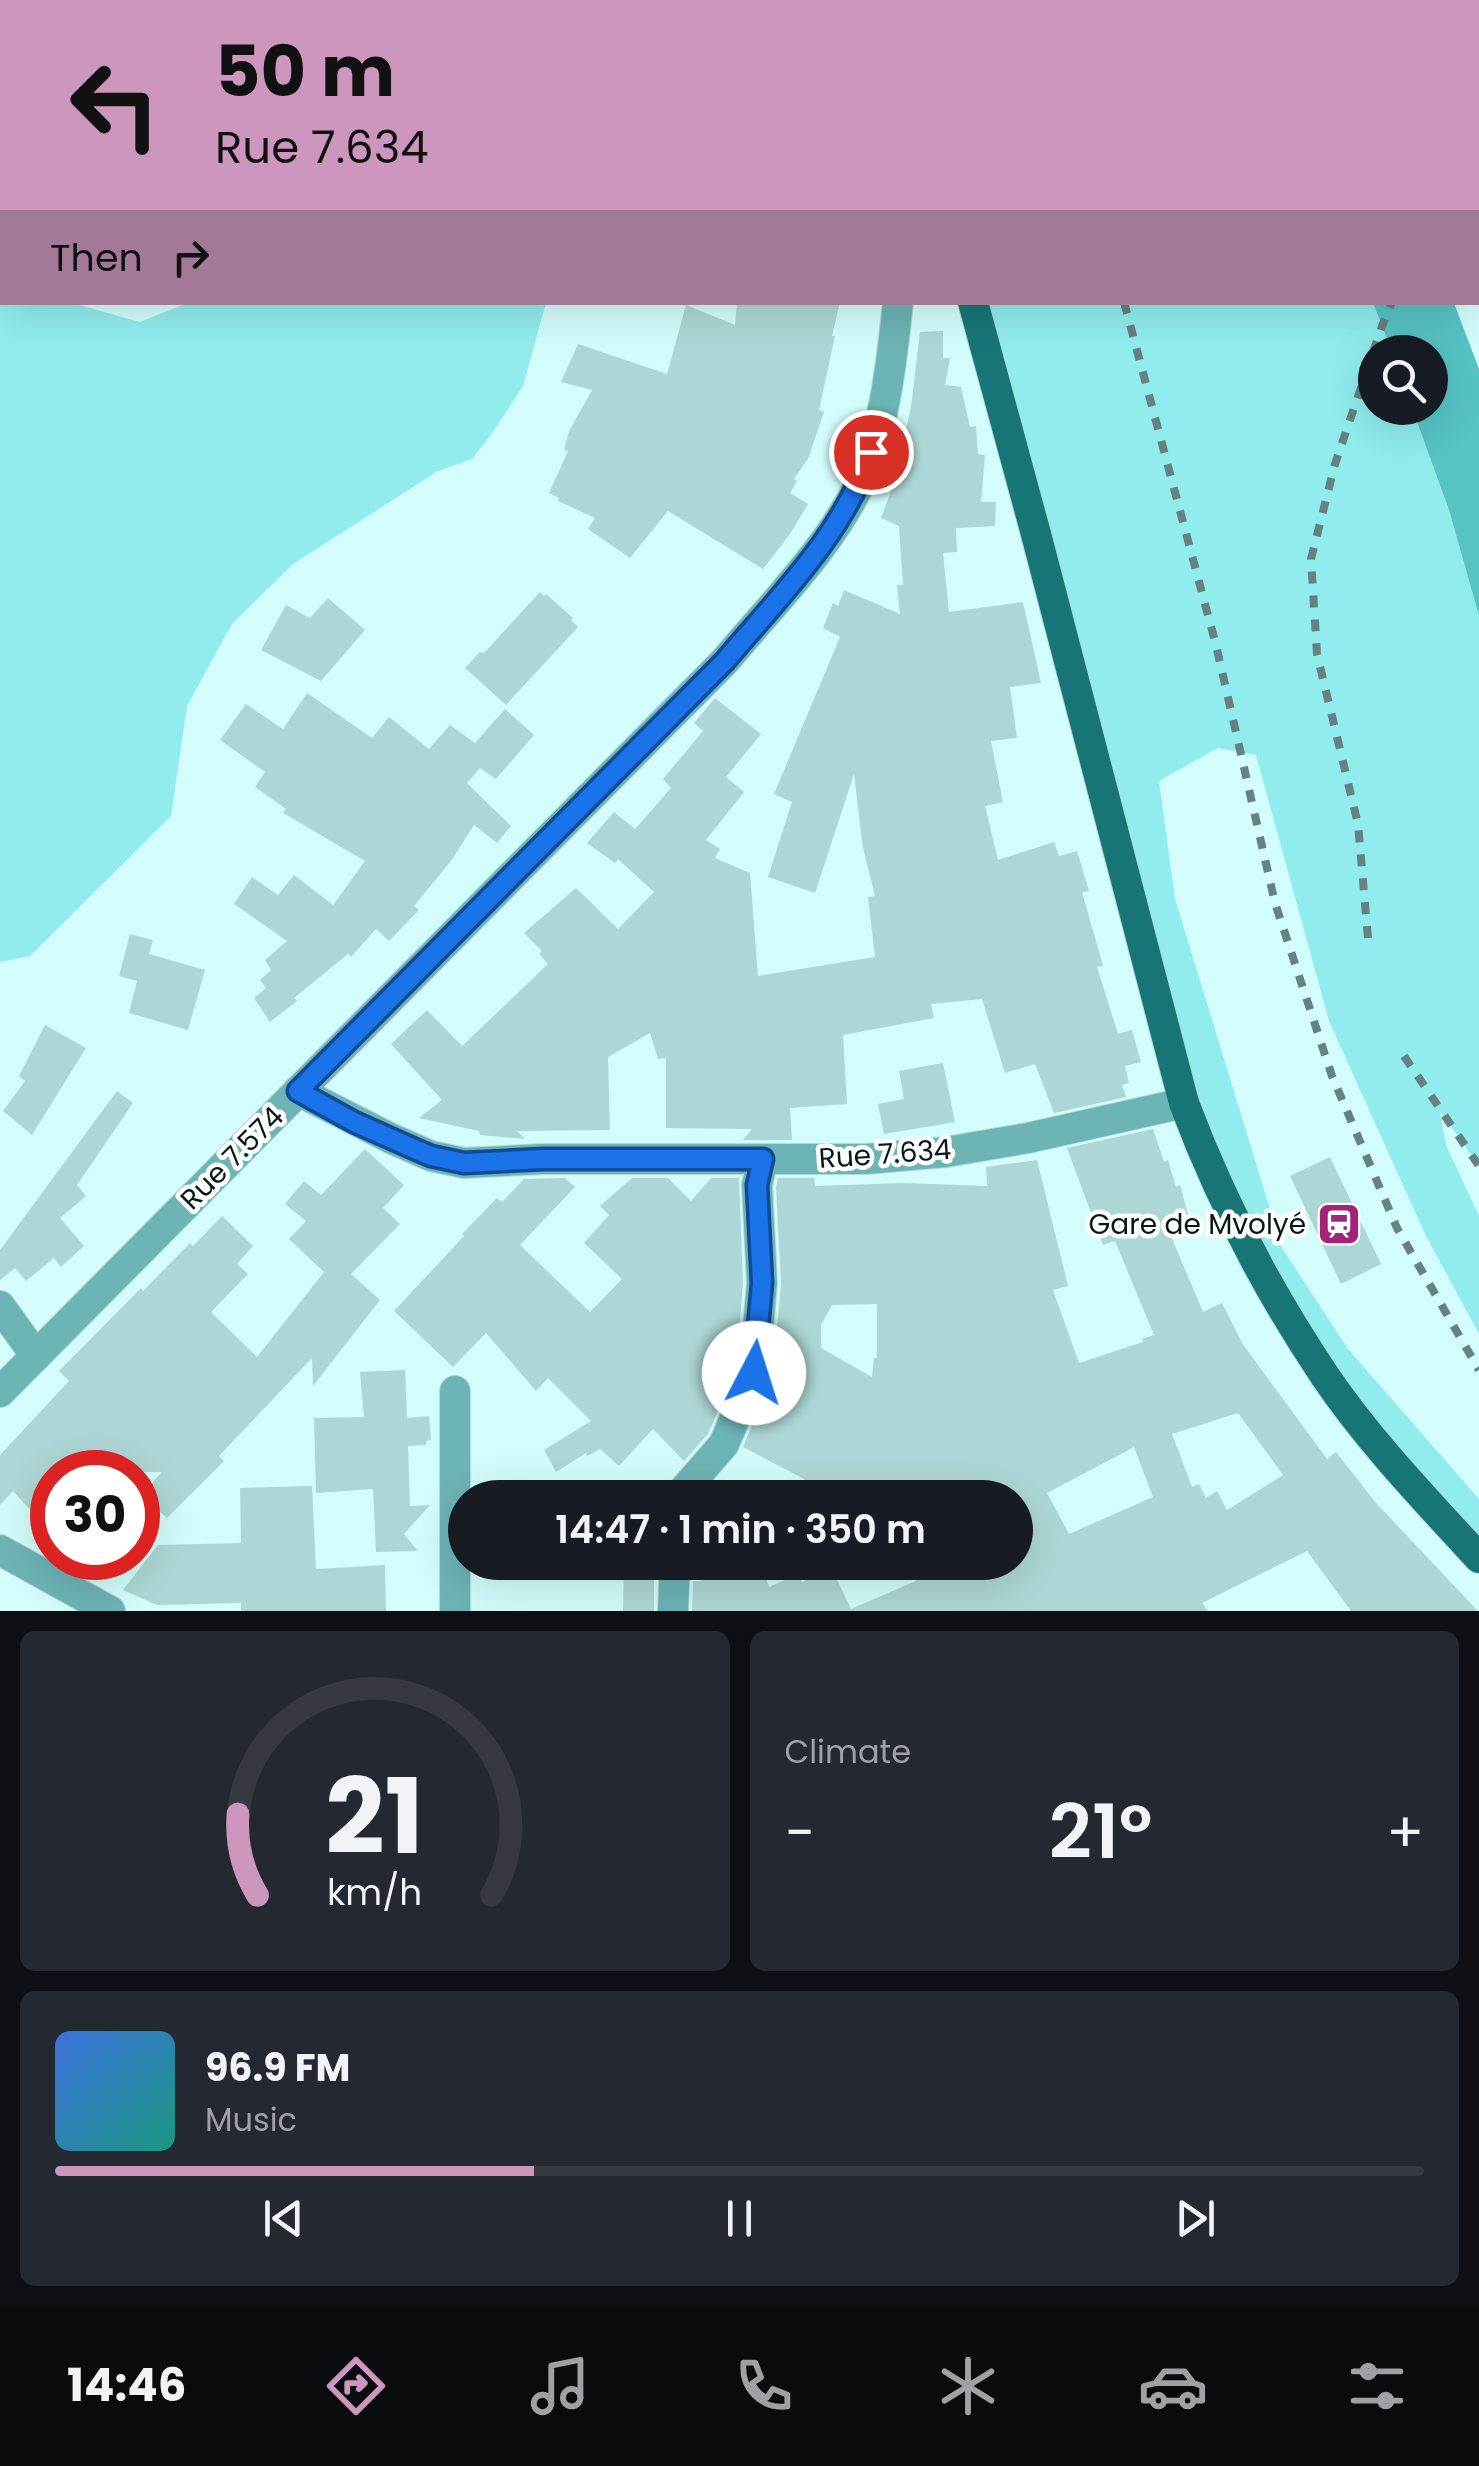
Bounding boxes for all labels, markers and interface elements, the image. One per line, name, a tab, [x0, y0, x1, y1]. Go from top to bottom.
text: 50 m	[215, 22, 395, 121]
icon: left	[50, 40, 180, 170]
text: Rue 7.634	[215, 116, 428, 179]
icon: right	[163, 230, 218, 285]
text: Then	[50, 231, 143, 284]
map controls	[1358, 335, 1448, 425]
button: search	[1358, 335, 1448, 425]
pin	[829, 410, 914, 495]
icon: arrive	[844, 425, 899, 480]
street label: Rue 7.574	[172, 1098, 292, 1218]
street label: Rue 7.634	[817, 1130, 953, 1178]
station icon: Gare de Mvolyé	[1316, 1201, 1362, 1247]
place label: Gare de Mvolyé	[1088, 1205, 1306, 1244]
position arrow	[702, 1321, 806, 1425]
speed limit sign: 30	[30, 1450, 160, 1580]
text: 14:47 · 1 min · 350 m	[555, 1503, 926, 1556]
text: Climate	[785, 1729, 911, 1774]
text: 21	[325, 1744, 424, 1889]
text: 21°	[1049, 1779, 1152, 1884]
text: −	[785, 1794, 815, 1871]
text: +	[1386, 1794, 1424, 1871]
text: km/h	[327, 1867, 422, 1918]
text: 96.9 FM	[205, 2041, 350, 2094]
text: Music	[205, 2097, 297, 2142]
icon: previous	[256, 2191, 311, 2246]
icon: pause	[712, 2191, 767, 2246]
icon: next	[1168, 2191, 1223, 2246]
icon: directions	[321, 2351, 391, 2421]
icon: music	[525, 2351, 595, 2421]
icon: phone	[729, 2351, 799, 2421]
icon: climate	[933, 2351, 1003, 2421]
icon: car	[1138, 2351, 1208, 2421]
icon: filters	[1342, 2351, 1412, 2421]
text: 14:46	[67, 2354, 186, 2417]

